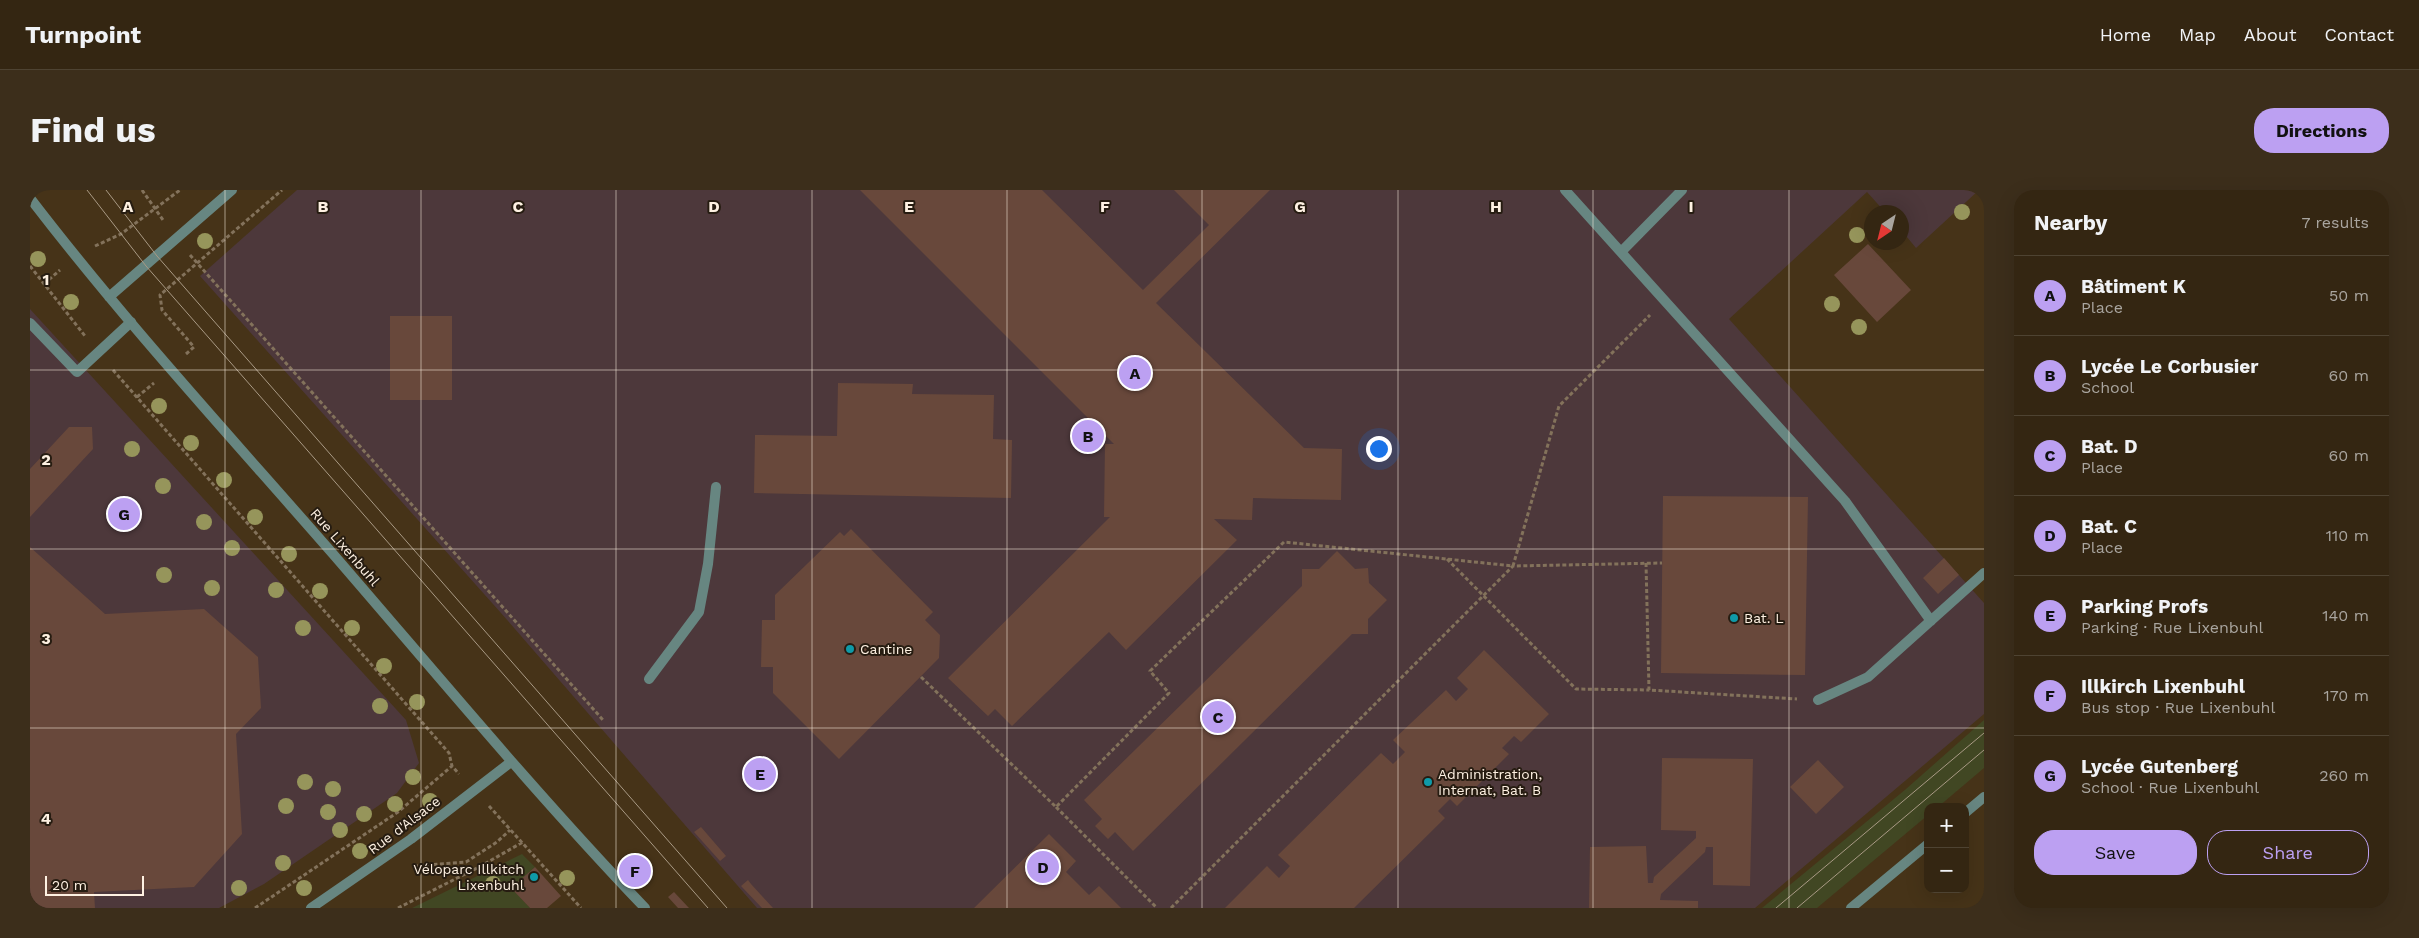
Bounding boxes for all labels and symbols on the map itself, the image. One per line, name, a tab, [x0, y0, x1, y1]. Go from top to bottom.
text: A	[123, 197, 134, 216]
text: B	[318, 197, 329, 216]
text: C	[513, 197, 524, 216]
text: D	[708, 197, 720, 216]
text: E	[904, 197, 914, 216]
text: F	[1100, 197, 1110, 216]
text: G	[1294, 197, 1306, 216]
text: H	[1490, 197, 1502, 216]
text: I	[1688, 197, 1694, 216]
north arrow	[1864, 205, 1909, 250]
text: 1	[43, 270, 49, 289]
pin: A	[1119, 354, 1151, 392]
pin: B	[1072, 417, 1104, 455]
your location	[1366, 436, 1392, 462]
text: 2	[41, 450, 51, 469]
pin: G	[108, 495, 140, 533]
street label: Rue Lixenbuhl	[307, 505, 383, 589]
place label: Bat. L	[1744, 610, 1784, 626]
marker: Bat. L	[1728, 612, 1740, 624]
text: 3	[41, 629, 51, 648]
place label: Cantine	[860, 641, 912, 657]
marker: Cantine	[844, 643, 856, 655]
pin: C	[1202, 698, 1234, 736]
pin: E	[744, 755, 776, 793]
place label: Administration, Internat, Bat. B	[1438, 766, 1542, 798]
marker: Administration, Internat, Bat. B	[1422, 776, 1434, 788]
street label: Rue d'Alsace	[365, 793, 443, 857]
text: 4	[41, 809, 51, 828]
pin: D	[1027, 848, 1059, 886]
pin: F	[619, 852, 651, 890]
place label: Véloparc Illkitch Lixenbuhl	[413, 861, 525, 893]
marker: Véloparc Illkitch Lixenbuhl	[528, 871, 540, 883]
scale bar	[45, 873, 144, 896]

